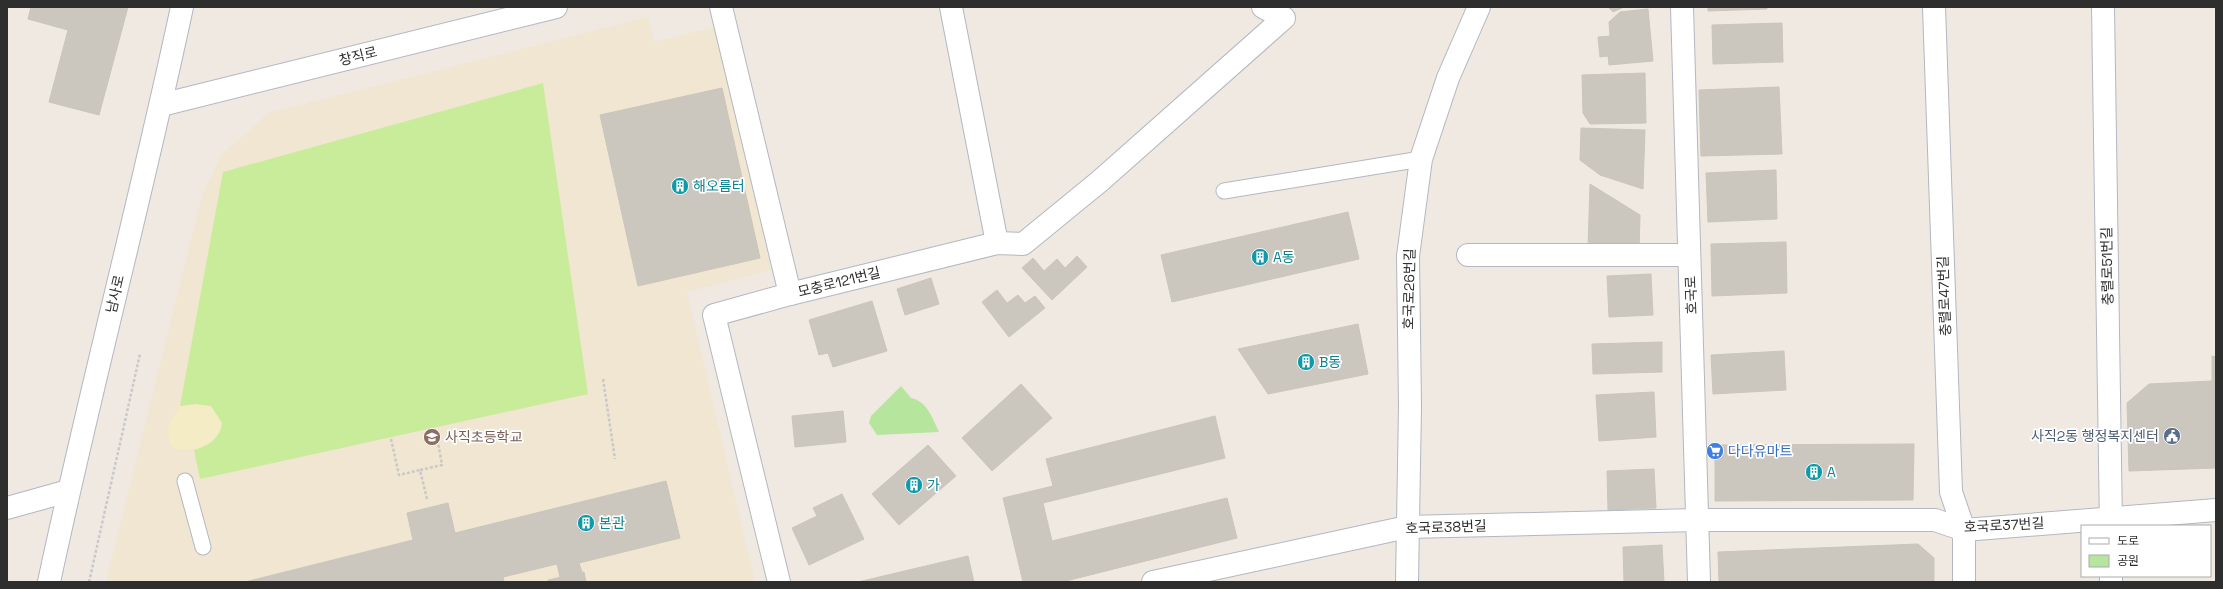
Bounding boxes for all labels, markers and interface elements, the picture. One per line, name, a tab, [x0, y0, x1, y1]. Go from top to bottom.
street label: 창직로	[337, 43, 379, 69]
building icon: 해오름터	[670, 176, 690, 196]
place label: 해오름터	[693, 177, 745, 195]
street label: 충렬로51번길	[2097, 227, 2117, 305]
building icon: A동	[1250, 247, 1270, 267]
place label: A동	[1273, 248, 1295, 266]
street label: 호국로26번길	[1399, 248, 1419, 330]
street label: 충렬로47번길	[1934, 255, 1954, 337]
street label: 모충로121번길	[796, 263, 882, 301]
street label: 남사로	[102, 273, 128, 315]
street label: 호국로	[1681, 275, 1701, 315]
building icon: B동	[1296, 352, 1316, 372]
place label: B동	[1319, 353, 1341, 371]
public building icon: 사직2동 행정복지센터	[2162, 426, 2182, 446]
school or university icon: 사직초등학교	[422, 427, 442, 447]
place label: 사직2동 행정복지센터	[2031, 427, 2159, 445]
place label: 사직초등학교	[445, 428, 522, 446]
supermarket icon: 다다유마트	[1705, 441, 1725, 461]
place label: 다다유마트	[1728, 442, 1793, 460]
building icon: A	[1804, 462, 1824, 482]
place label: A	[1827, 463, 1836, 481]
building icon: 가	[904, 475, 924, 495]
place label: 가	[927, 476, 940, 494]
building icon: 본관	[576, 513, 596, 533]
place label: 본관	[599, 514, 625, 532]
street label: 호국로37번길	[1963, 514, 2045, 536]
street label: 호국로38번길	[1405, 517, 1487, 537]
legend	[2081, 525, 2211, 577]
text: 도로	[2117, 533, 2139, 549]
text: 공원	[2117, 553, 2139, 569]

